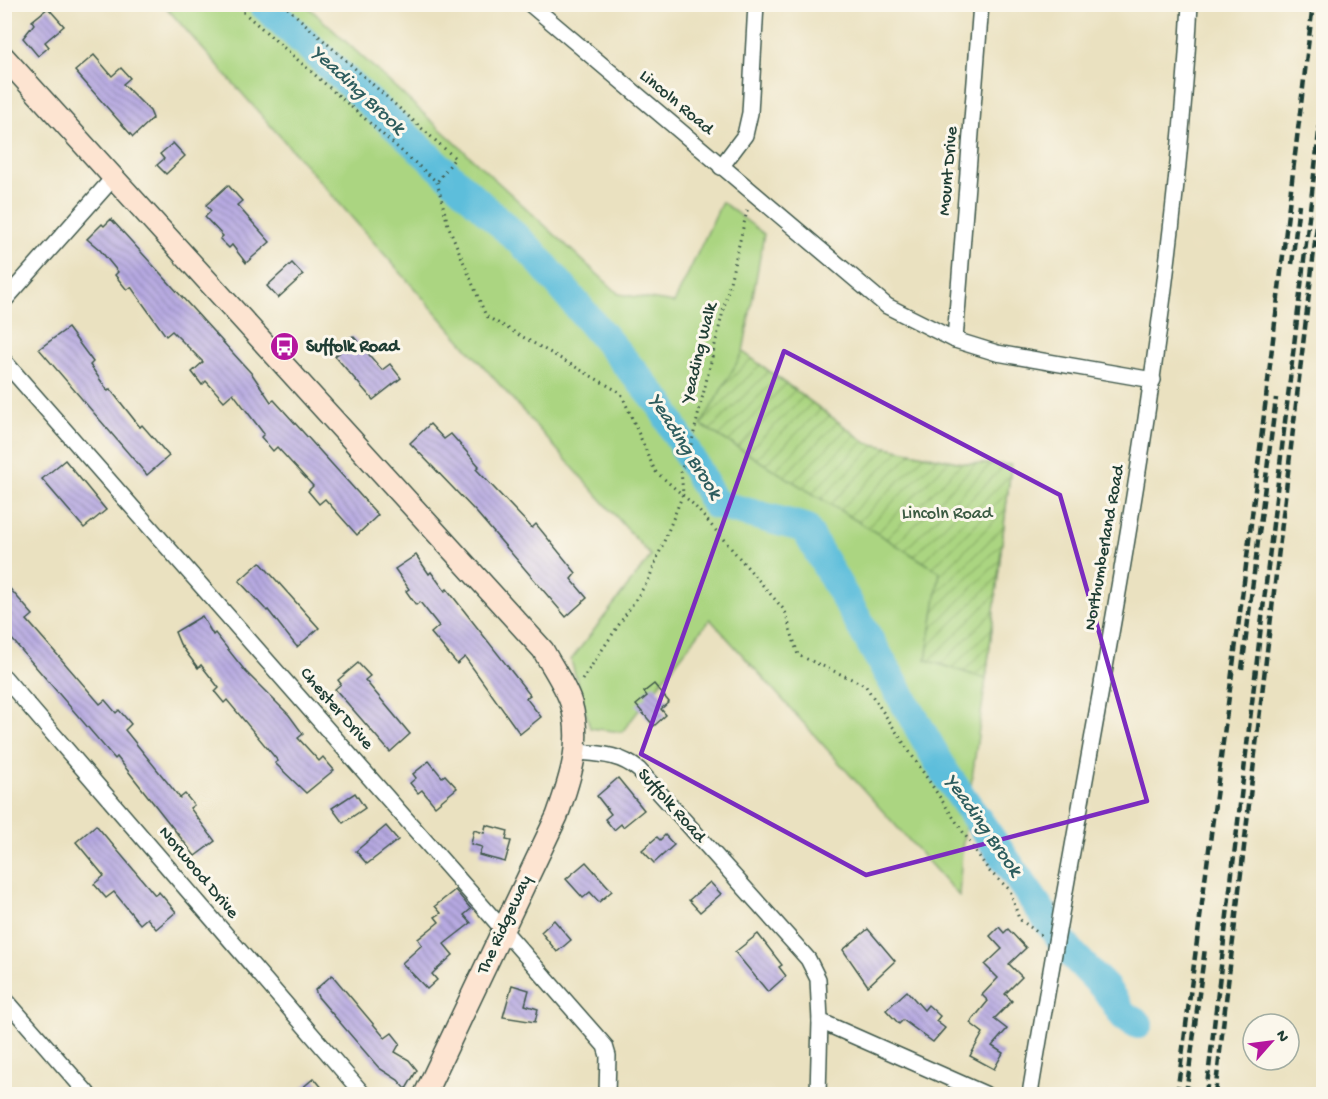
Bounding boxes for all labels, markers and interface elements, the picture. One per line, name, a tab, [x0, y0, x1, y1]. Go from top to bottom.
water label: Yeading Brook	[306, 42, 410, 142]
street label: Lincoln Road	[635, 66, 719, 141]
street label: Mount Drive	[935, 125, 963, 217]
street label: Yeading Walk	[677, 299, 723, 407]
bus stop icon: Suffolk Road	[269, 331, 301, 363]
place label: Suffolk Road	[306, 337, 401, 358]
water label: Yeading Brook	[643, 390, 726, 505]
street label: Northumberland Road	[1080, 462, 1130, 632]
park label: Lincoln Road	[902, 504, 994, 525]
street label: Chester Drive	[295, 664, 378, 755]
street label: Suffolk Road	[632, 765, 711, 849]
water label: Yeading Brook	[938, 771, 1027, 883]
street label: Norwood Drive	[153, 823, 243, 924]
street label: The Ridgeway	[473, 872, 537, 979]
north arrow	[1241, 1012, 1301, 1072]
text: N	[1270, 1028, 1292, 1046]

